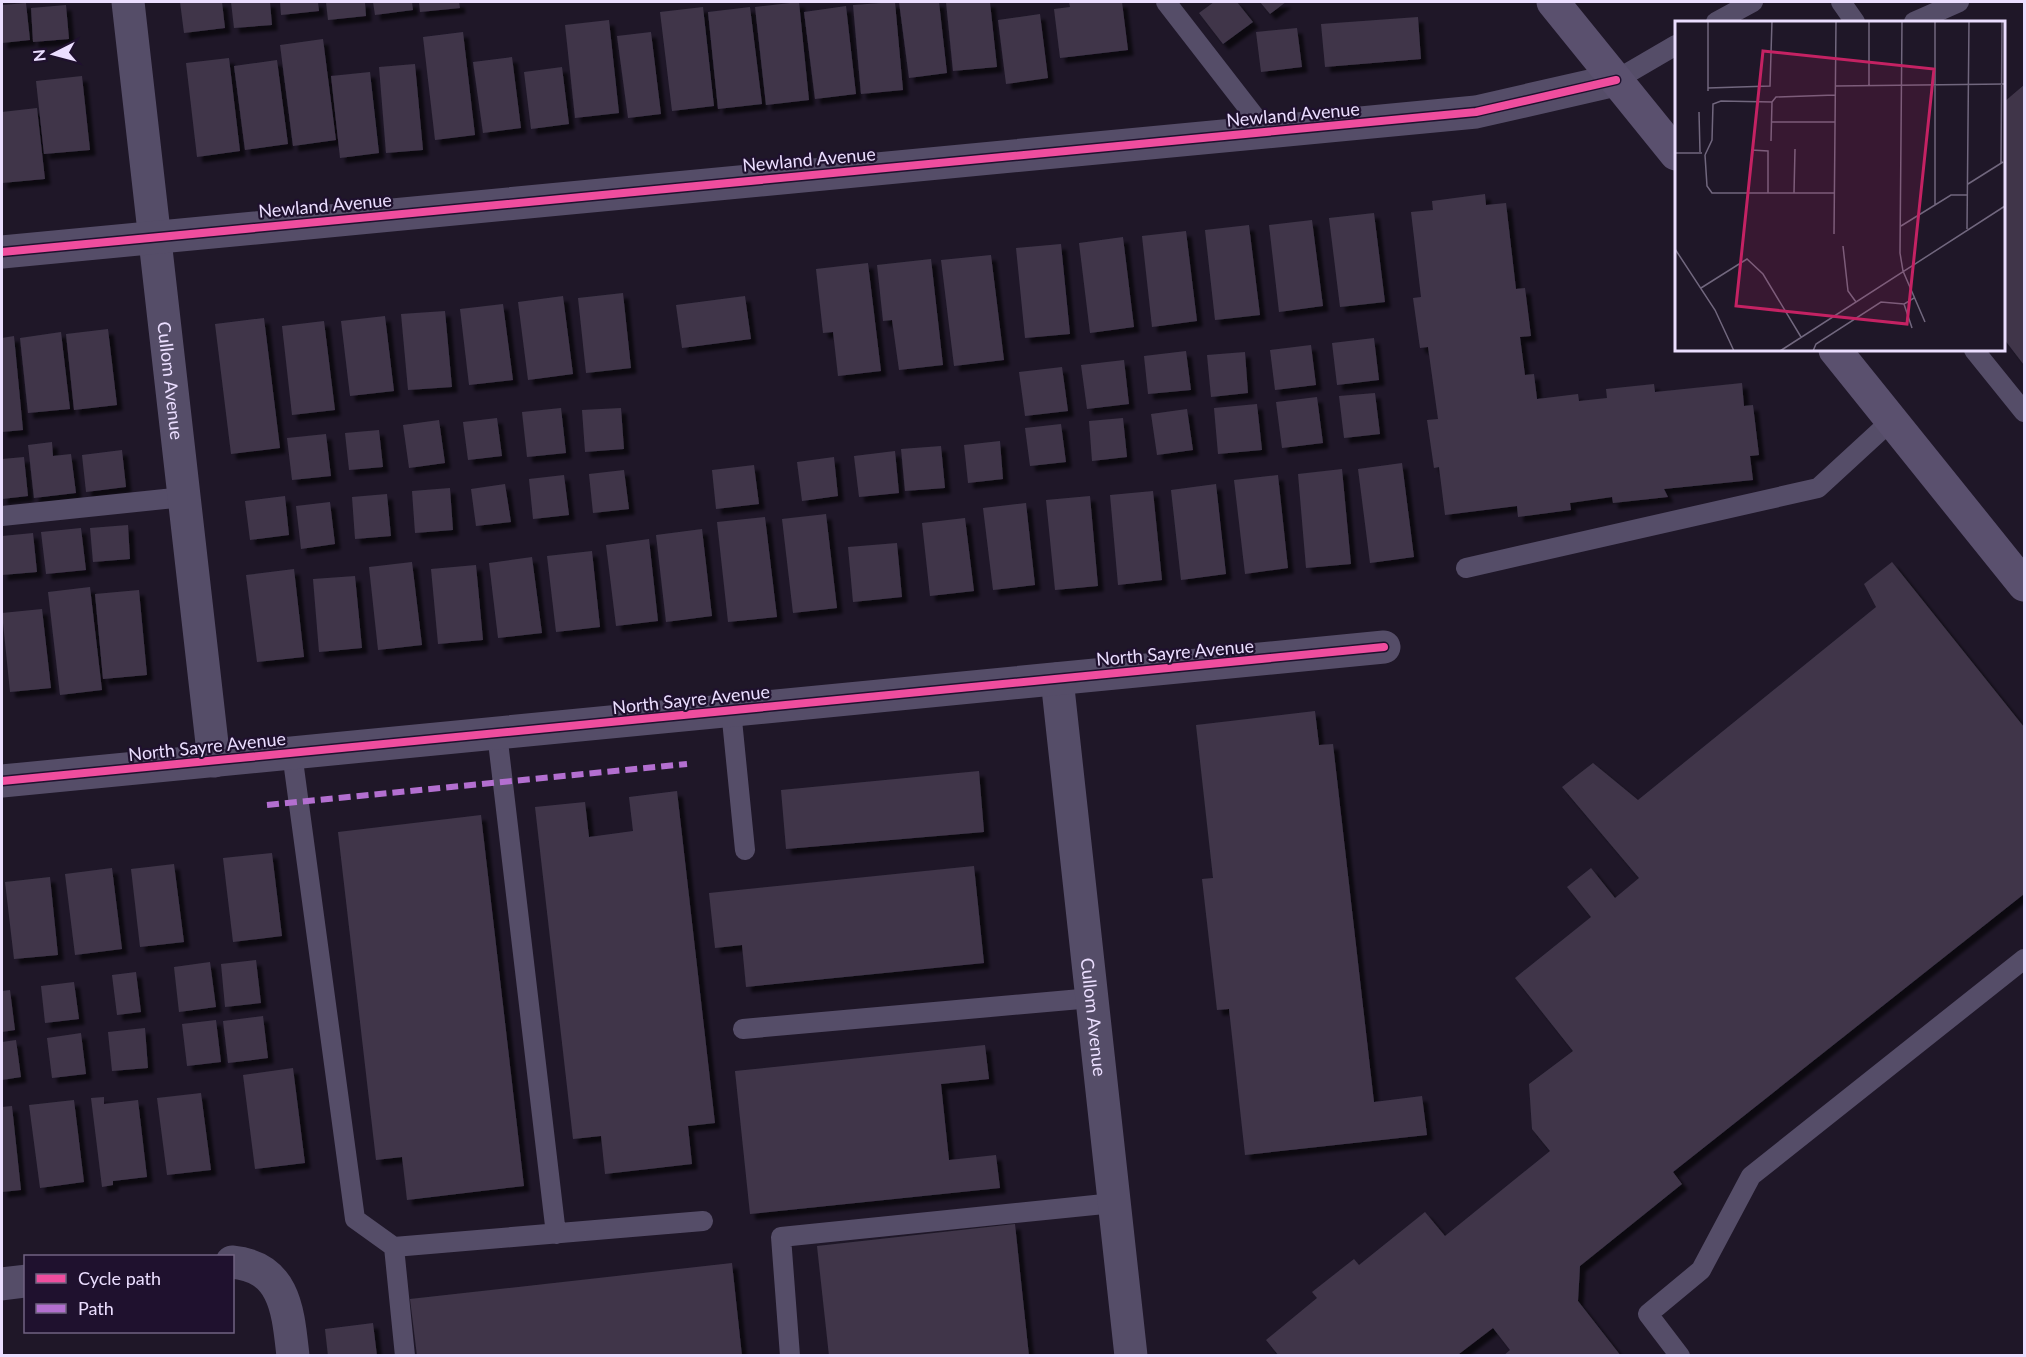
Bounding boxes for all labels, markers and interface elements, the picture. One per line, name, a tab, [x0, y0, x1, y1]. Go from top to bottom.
inset map	[1675, 21, 2005, 351]
north arrow	[24, 24, 84, 84]
text: N	[28, 48, 49, 63]
street label: Newland Avenue	[1225, 97, 1361, 131]
street label: Newland Avenue	[741, 142, 877, 176]
street label: Newland Avenue	[257, 188, 393, 222]
street label: Cullom Avenue	[153, 320, 189, 441]
street label: North Sayre Avenue	[1095, 634, 1255, 670]
street label: North Sayre Avenue	[611, 680, 771, 718]
street label: North Sayre Avenue	[127, 727, 287, 765]
street label: Cullom Avenue	[1077, 957, 1111, 1077]
legend	[24, 1255, 234, 1333]
text: Cycle path	[78, 1267, 161, 1289]
text: Path	[78, 1297, 114, 1319]

